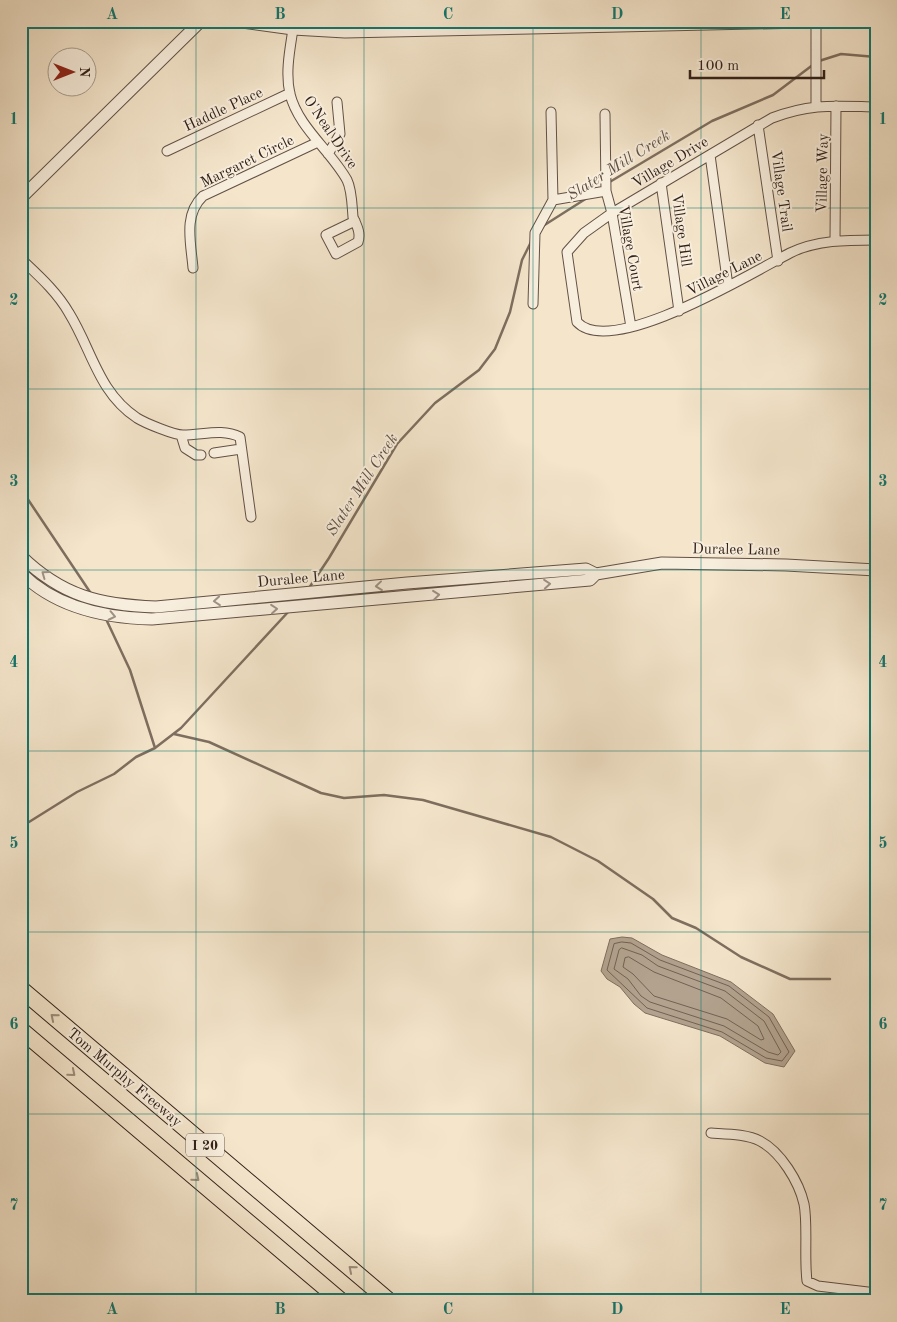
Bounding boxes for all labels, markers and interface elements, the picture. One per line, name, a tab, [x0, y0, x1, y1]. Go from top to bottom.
text: A	[106, 7, 118, 23]
text: B	[274, 7, 286, 23]
text: C	[443, 7, 453, 23]
text: D	[611, 7, 623, 23]
text: E	[779, 7, 791, 23]
north arrow	[48, 48, 98, 98]
scale bar	[690, 48, 823, 80]
text: 100 m	[697, 59, 739, 74]
text: N	[77, 67, 91, 78]
street label: Haddle Place	[182, 86, 265, 135]
street label: O'Neal Drive	[300, 94, 360, 172]
text: 1	[9, 112, 19, 128]
text: 1	[878, 112, 888, 128]
water label: Slater Mill Creek	[565, 128, 674, 204]
street label: Margaret Circle	[199, 133, 297, 191]
street label: Village Way	[815, 133, 832, 213]
street label: Village Drive	[630, 135, 711, 192]
street label: Village Trail	[767, 150, 794, 233]
street label: Village Hill	[668, 193, 693, 268]
street label: Village Court	[615, 204, 644, 292]
street label: Village Lane	[685, 249, 765, 300]
text: 2	[9, 293, 19, 309]
text: 2	[878, 293, 888, 309]
water label: Slater Mill Creek	[324, 431, 402, 539]
text: 3	[9, 474, 19, 490]
text: 3	[878, 474, 888, 490]
street label: Duralee Lane	[692, 542, 780, 559]
street label: Duralee Lane	[257, 568, 346, 591]
one-way arrow	[41, 571, 51, 580]
one-way arrow	[543, 579, 551, 590]
one-way arrow	[375, 580, 383, 591]
one-way arrow	[432, 589, 440, 600]
one-way arrow	[213, 595, 221, 606]
one-way arrow	[270, 603, 278, 614]
one-way arrow	[107, 611, 116, 621]
text: 4	[9, 655, 19, 671]
text: 4	[878, 655, 888, 671]
text: 5	[9, 836, 19, 852]
text: 5	[878, 836, 888, 852]
one-way arrow	[51, 1014, 60, 1023]
text: 6	[9, 1017, 19, 1033]
text: 6	[878, 1017, 888, 1033]
street label: Tom Murphy Freeway	[64, 1026, 184, 1130]
one-way arrow	[66, 1067, 75, 1076]
road number: I 20	[186, 1134, 224, 1156]
one-way arrow	[190, 1172, 199, 1181]
text: 7	[9, 1198, 19, 1214]
text: 7	[878, 1198, 888, 1214]
one-way arrow	[349, 1266, 358, 1275]
text: A	[106, 1302, 118, 1318]
text: B	[274, 1302, 286, 1318]
text: C	[443, 1302, 453, 1318]
text: D	[611, 1302, 623, 1318]
text: E	[779, 1302, 791, 1318]

